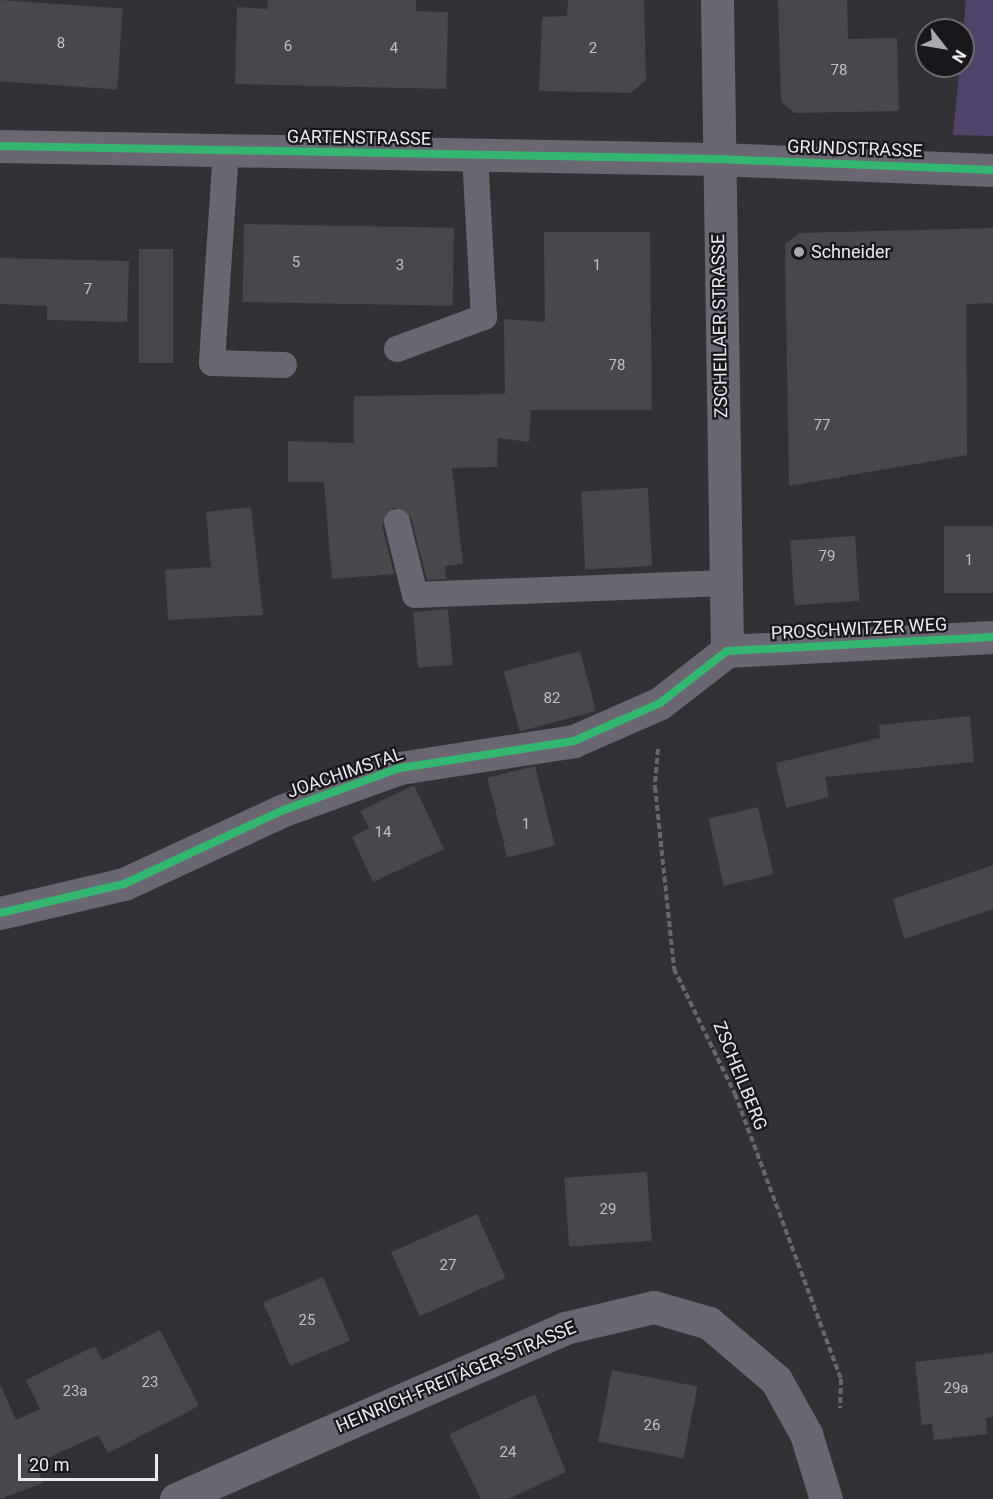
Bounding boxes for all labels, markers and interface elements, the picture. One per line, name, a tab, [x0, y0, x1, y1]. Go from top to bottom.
north arrow	[915, 18, 975, 78]
house number: 8	[57, 35, 65, 53]
house number: 6	[284, 38, 292, 56]
house number: 4	[390, 40, 398, 58]
house number: 2	[589, 40, 597, 58]
text: N	[948, 47, 970, 66]
house number: 78	[831, 62, 847, 80]
street label: GARTENSTRASSE	[287, 126, 431, 150]
street label: GRUNDSTRASSE	[787, 136, 923, 162]
street label: ZSCHEILAER STRASSE	[708, 234, 732, 418]
place label: Schneider	[811, 241, 891, 263]
marker: Schneider	[792, 245, 806, 259]
house number: 5	[292, 254, 300, 272]
house number: 3	[396, 257, 404, 275]
house number: 1	[593, 257, 601, 275]
house number: 7	[84, 281, 92, 299]
house number: 78	[609, 357, 625, 375]
house number: 77	[814, 417, 830, 435]
house number: 79	[819, 548, 835, 566]
house number: 1	[965, 552, 973, 570]
street label: PROSCHWITZER WEG	[770, 614, 948, 644]
house number: 82	[544, 690, 560, 708]
street label: JOACHIMSTAL	[284, 743, 406, 803]
house number: 1	[522, 816, 530, 834]
house number: 14	[375, 824, 391, 842]
street label: ZSCHEILBERG	[708, 1018, 772, 1134]
house number: 29	[600, 1201, 616, 1219]
house number: 27	[440, 1257, 456, 1275]
house number: 25	[299, 1312, 315, 1330]
street label: HEINRICH-FREITÄGER-STRASSE	[333, 1317, 579, 1437]
house number: 23	[142, 1374, 158, 1392]
house number: 29a	[943, 1380, 969, 1398]
house number: 23a	[62, 1383, 88, 1401]
house number: 26	[644, 1417, 660, 1435]
scale bar	[21, 1442, 160, 1480]
house number: 24	[500, 1444, 516, 1462]
text: 20 m	[29, 1454, 69, 1475]

